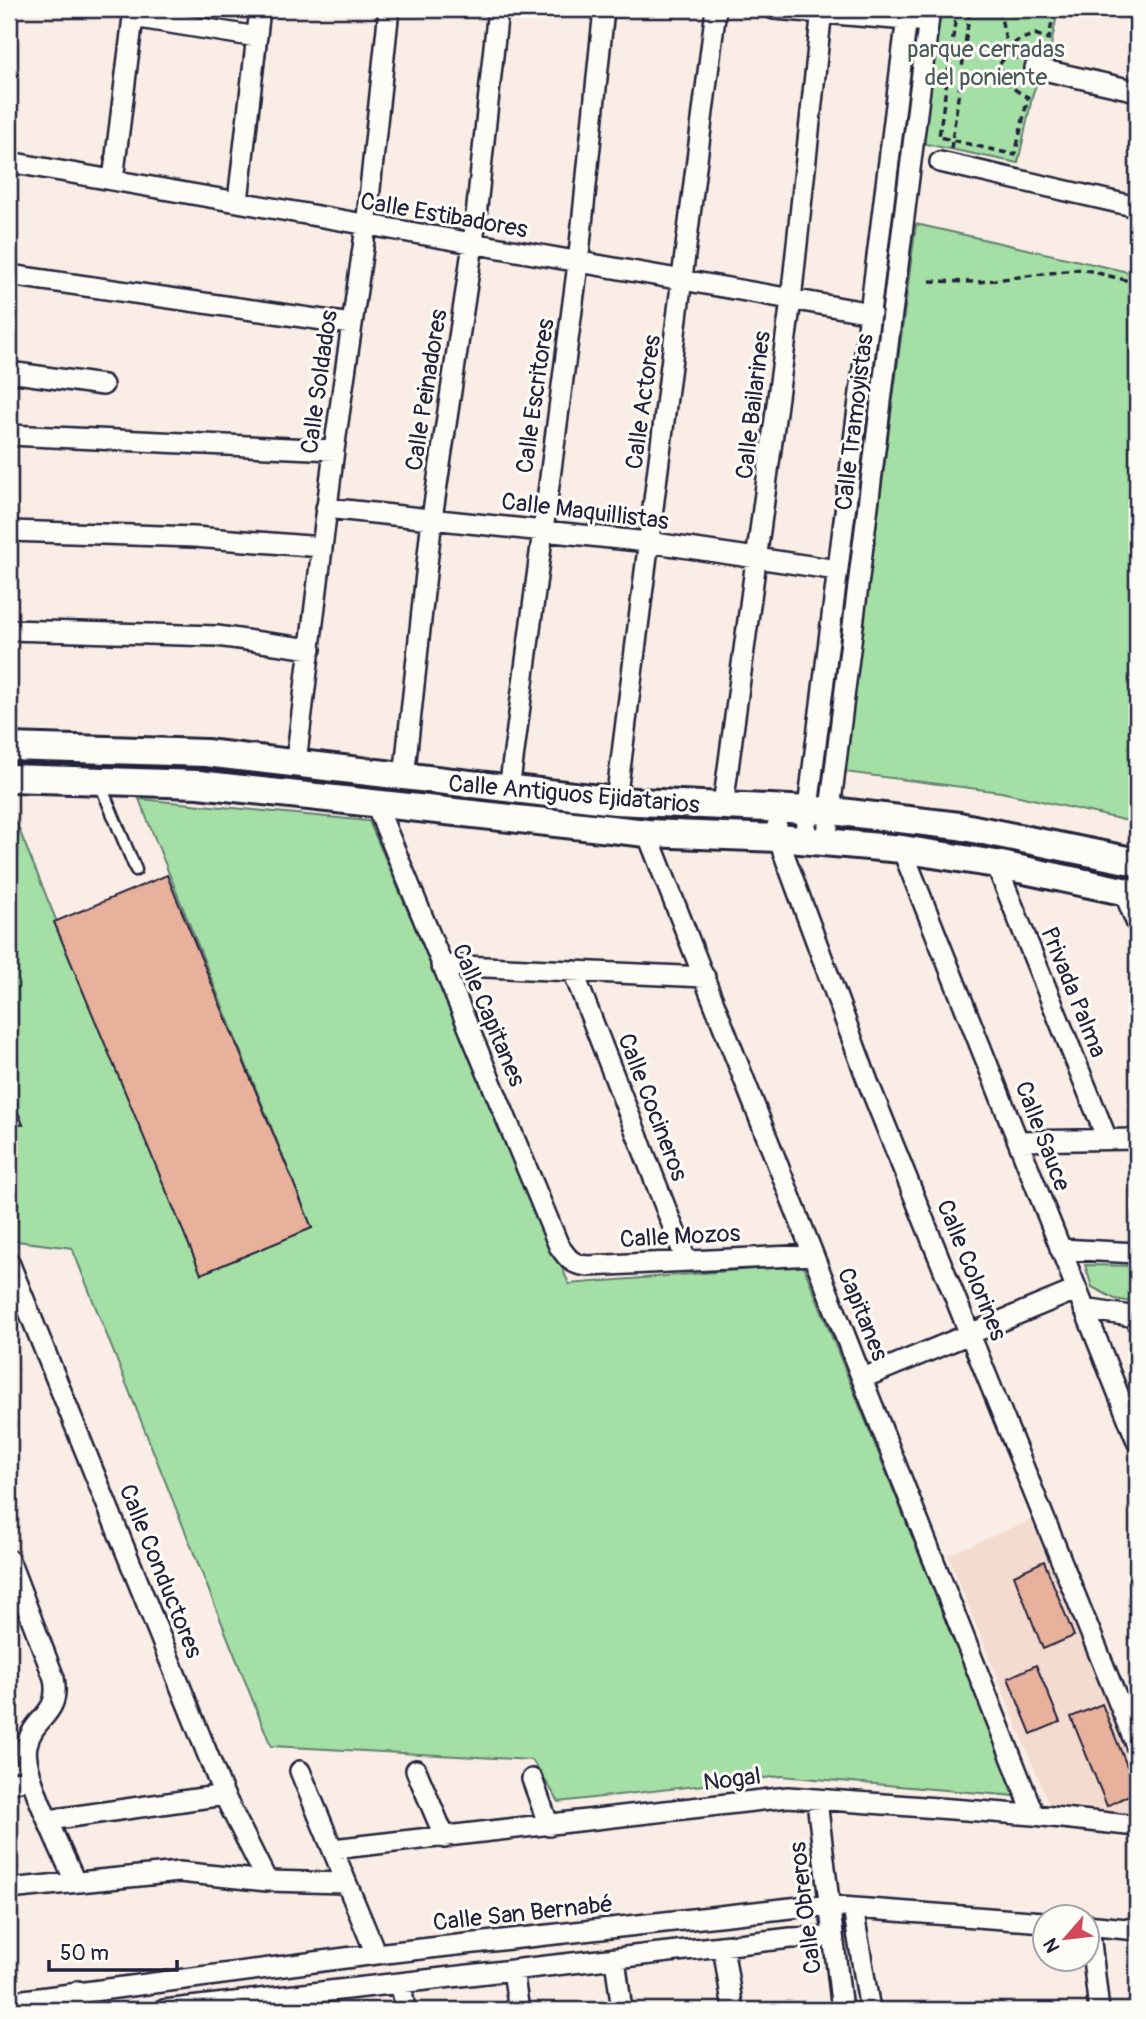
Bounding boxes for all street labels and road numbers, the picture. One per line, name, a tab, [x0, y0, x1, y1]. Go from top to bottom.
street label: Calle Estibadores	[358, 187, 530, 245]
street label: Calle Peinadores	[399, 307, 454, 473]
street label: Calle Soldados	[295, 308, 344, 456]
street label: Calle Escritores	[510, 317, 561, 475]
street label: Calle Bailarines	[730, 329, 777, 481]
street label: Calle Tramoyistas	[829, 332, 880, 512]
street label: Calle Actores	[620, 333, 667, 471]
street label: Calle Maquillistas	[500, 487, 671, 536]
street label: Calle Antiguos Ejidatarios	[447, 769, 701, 820]
street label: Privada Palma	[1034, 923, 1113, 1062]
street label: Calle Capitanes	[445, 939, 532, 1091]
street label: Calle Cocineros	[611, 1029, 694, 1185]
street label: Calle Sauce	[1008, 1077, 1077, 1195]
street label: Calle Colorines	[930, 1195, 1013, 1345]
street label: Calle Mozos	[619, 1219, 741, 1254]
street label: Capitanes	[831, 1263, 894, 1365]
street label: Calle Conductores	[112, 1480, 209, 1662]
street label: Nogal	[701, 1762, 763, 1797]
street label: Calle Obreros	[783, 1840, 828, 1976]
street label: Calle San Bernabé	[432, 1890, 615, 1937]

